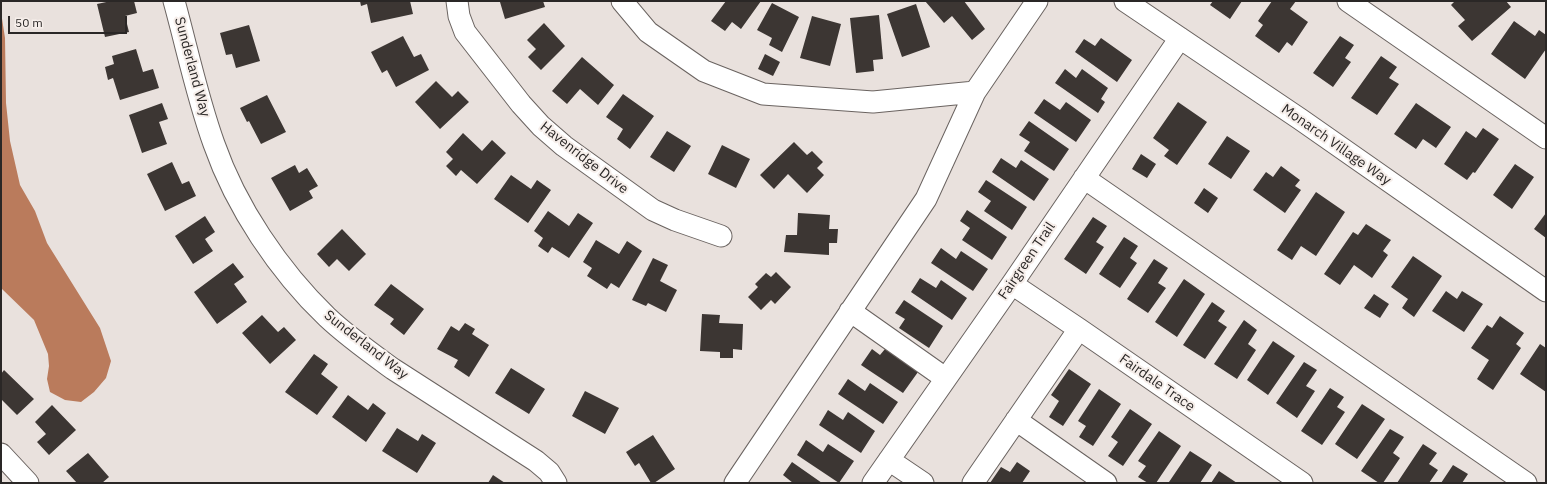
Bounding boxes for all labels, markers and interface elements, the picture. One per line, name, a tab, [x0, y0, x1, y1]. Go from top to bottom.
scale bar	[10, 8, 129, 34]
text: 50 m	[15, 15, 43, 30]
street label: Sunderland Way	[171, 15, 213, 119]
street label: Monarch Village Way	[1278, 101, 1394, 189]
street label: Havenridge Drive	[537, 118, 631, 198]
street label: Fairgreen Trail	[995, 219, 1059, 303]
street label: Sunderland Way	[320, 307, 412, 383]
street label: Fairdale Trace	[1116, 351, 1198, 415]

